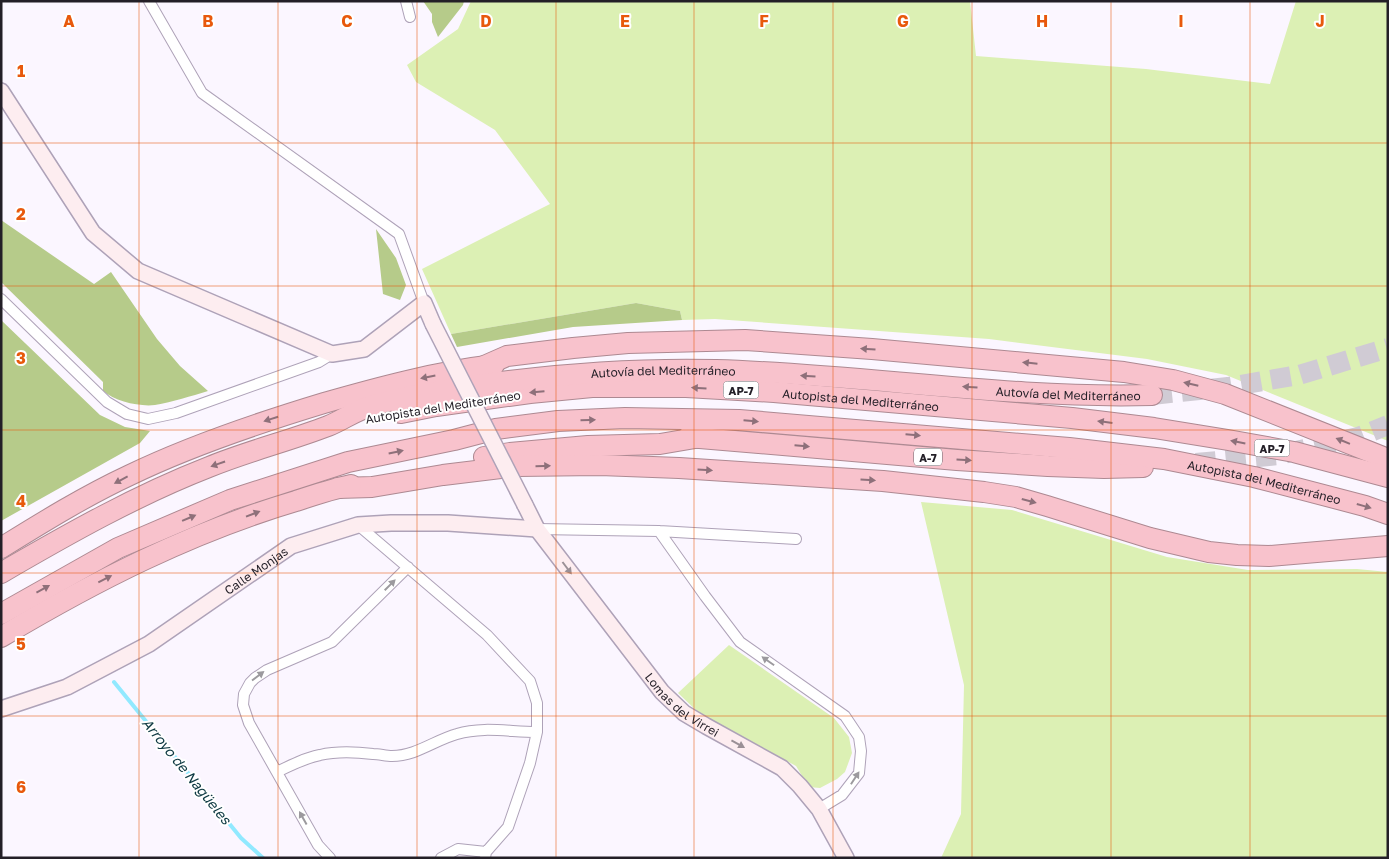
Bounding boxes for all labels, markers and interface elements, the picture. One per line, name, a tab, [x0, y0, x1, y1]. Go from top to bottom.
text: A	[63, 11, 75, 31]
text: B	[202, 11, 214, 31]
text: C	[341, 11, 353, 31]
text: D	[480, 11, 492, 31]
text: E	[620, 11, 630, 31]
text: F	[759, 11, 769, 31]
text: G	[897, 11, 909, 31]
text: H	[1036, 11, 1048, 31]
text: I	[1178, 11, 1184, 31]
text: J	[1315, 11, 1325, 31]
text: 1	[17, 61, 25, 81]
text: 2	[16, 204, 26, 224]
one-way arrow	[859, 344, 875, 352]
text: 3	[16, 348, 26, 368]
one-way arrow	[1021, 359, 1037, 367]
street label: Autovía del Mediterráneo	[590, 362, 736, 381]
one-way arrow	[800, 371, 816, 379]
one-way arrow	[421, 373, 436, 381]
one-way arrow	[1183, 380, 1198, 388]
road number: AP-7	[724, 382, 758, 398]
one-way arrow	[962, 383, 978, 391]
street label: Autovía del Mediterráneo	[995, 383, 1141, 403]
one-way arrow	[691, 384, 707, 392]
street label: Autopista del Mediterráneo	[782, 385, 940, 414]
street label: Autopista del Mediterráneo	[364, 387, 522, 427]
one-way arrow	[529, 389, 545, 397]
one-way arrow	[581, 415, 597, 423]
one-way arrow	[264, 416, 279, 424]
one-way arrow	[743, 418, 759, 426]
one-way arrow	[1097, 418, 1113, 426]
one-way arrow	[905, 431, 921, 439]
one-way arrow	[1230, 437, 1246, 445]
one-way arrow	[1335, 437, 1350, 444]
road number: AP-7	[1254, 439, 1290, 456]
one-way arrow	[794, 442, 810, 450]
one-way arrow	[388, 447, 404, 455]
road number: A-7	[914, 448, 942, 466]
street label: Autopista del Mediterráneo	[1186, 456, 1343, 507]
one-way arrow	[956, 457, 972, 465]
one-way arrow	[210, 460, 225, 468]
one-way arrow	[535, 462, 551, 470]
one-way arrow	[698, 466, 714, 474]
one-way arrow	[113, 476, 128, 484]
one-way arrow	[860, 477, 876, 485]
text: 4	[16, 491, 26, 511]
one-way arrow	[1021, 497, 1036, 505]
one-way arrow	[1357, 503, 1372, 511]
one-way arrow	[246, 510, 261, 517]
one-way arrow	[182, 513, 196, 521]
street label: Calle Monjas	[221, 543, 290, 597]
one-way arrow	[561, 561, 572, 574]
one-way arrow	[97, 575, 112, 583]
one-way arrow	[384, 579, 396, 591]
one-way arrow	[37, 585, 50, 594]
text: 5	[16, 634, 26, 654]
one-way arrow	[761, 656, 775, 666]
street label: Lomas del Virrei	[642, 670, 722, 739]
one-way arrow	[252, 671, 265, 682]
water label: Arroyo de Nagüeles	[139, 715, 235, 828]
one-way arrow	[732, 740, 745, 749]
one-way arrow	[850, 771, 859, 785]
text: 6	[16, 777, 26, 797]
one-way arrow	[299, 811, 307, 825]

